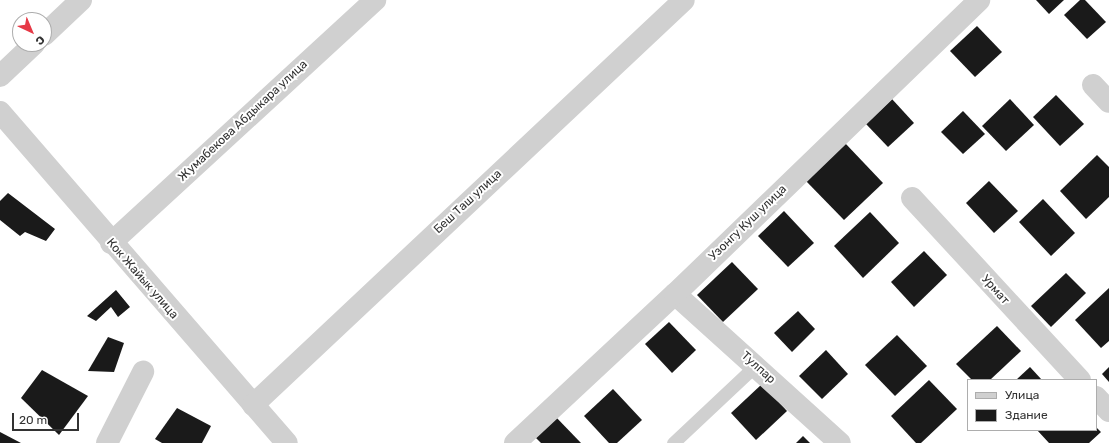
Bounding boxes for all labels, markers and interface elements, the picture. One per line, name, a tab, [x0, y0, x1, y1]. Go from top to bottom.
north arrow	[12, 12, 52, 52]
text: С	[33, 33, 47, 48]
street label: Жумабекова Абдыкара улица	[175, 57, 311, 185]
street label: Беш Таш улица	[431, 167, 505, 237]
street label: Узонгу Куш улица	[706, 182, 790, 264]
street label: Кок Жайык улица	[103, 236, 181, 322]
street label: Урмат	[978, 272, 1012, 308]
street label: Тулпар	[738, 349, 778, 387]
legend	[967, 379, 1097, 431]
text: Улица	[1005, 388, 1039, 402]
scale bar	[14, 405, 81, 431]
text: Здание	[1005, 408, 1048, 422]
text: 20 m	[19, 413, 47, 427]

